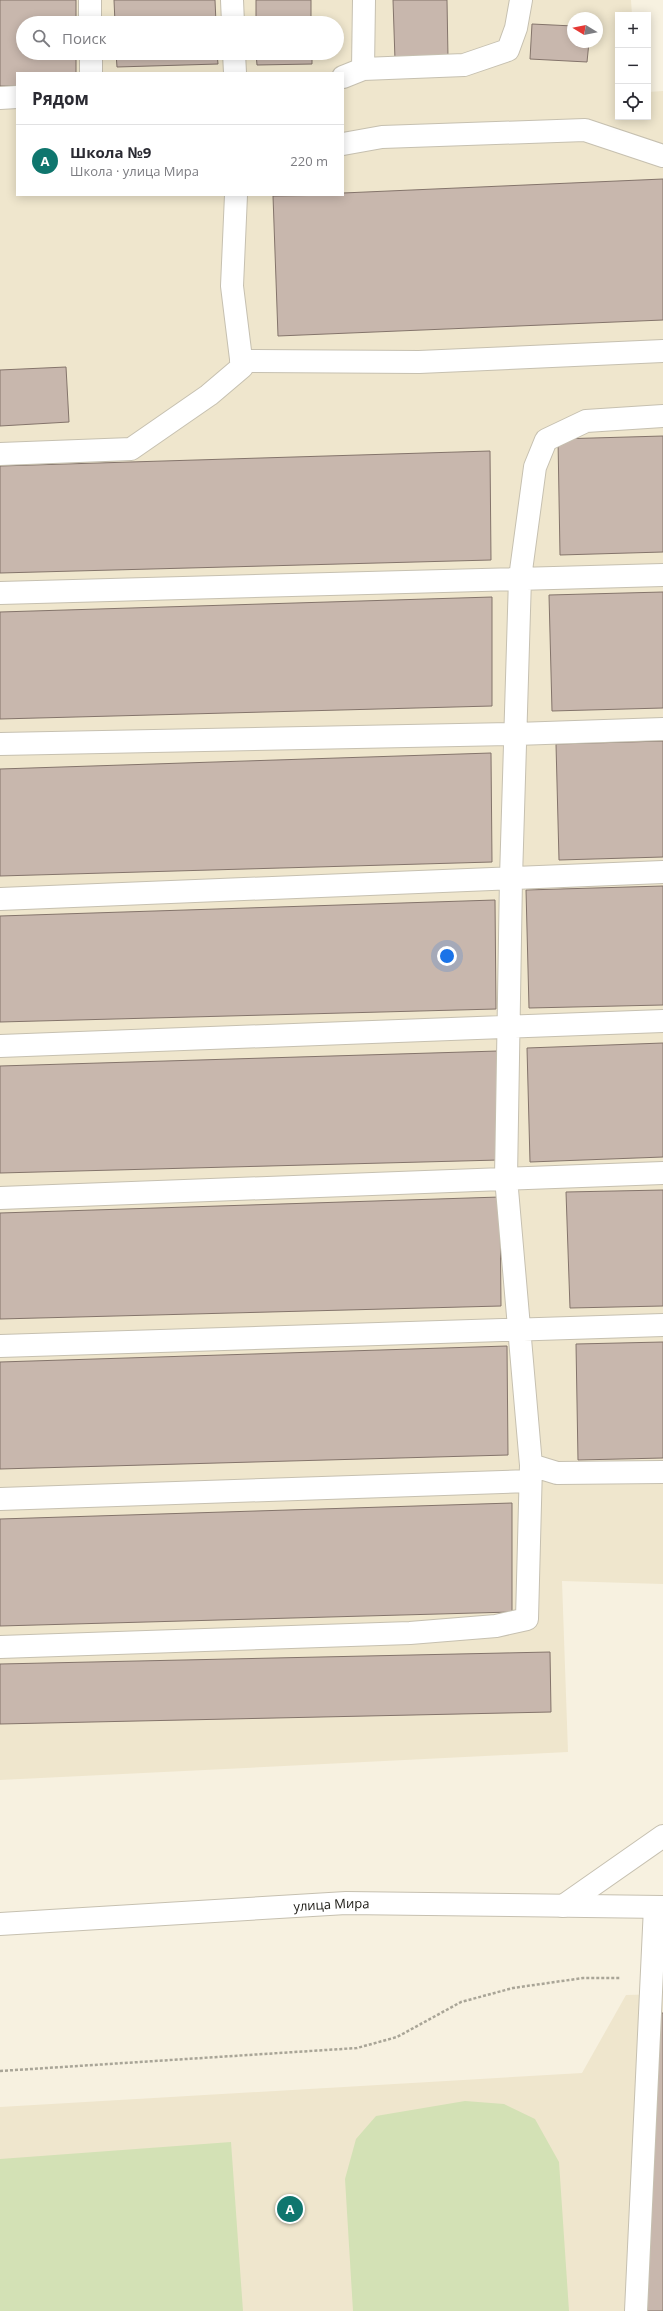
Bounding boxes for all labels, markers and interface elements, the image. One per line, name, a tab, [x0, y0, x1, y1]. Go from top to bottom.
north arrow	[567, 12, 603, 48]
map controls	[615, 12, 651, 120]
button: +	[615, 12, 651, 48]
search box	[16, 16, 344, 60]
icon: search	[30, 27, 52, 49]
text: Поиск	[62, 28, 106, 48]
button: −	[615, 48, 651, 84]
button: locate	[615, 84, 651, 120]
text: Рядом	[32, 87, 89, 110]
text: Школа №9	[70, 142, 151, 162]
text: A	[41, 152, 49, 170]
text: 220 m	[290, 152, 328, 170]
text: Школа · улица Мира	[70, 162, 199, 180]
your location	[437, 946, 457, 966]
street label: улица Мира	[293, 1894, 370, 1915]
pin: A	[277, 2194, 303, 2224]

